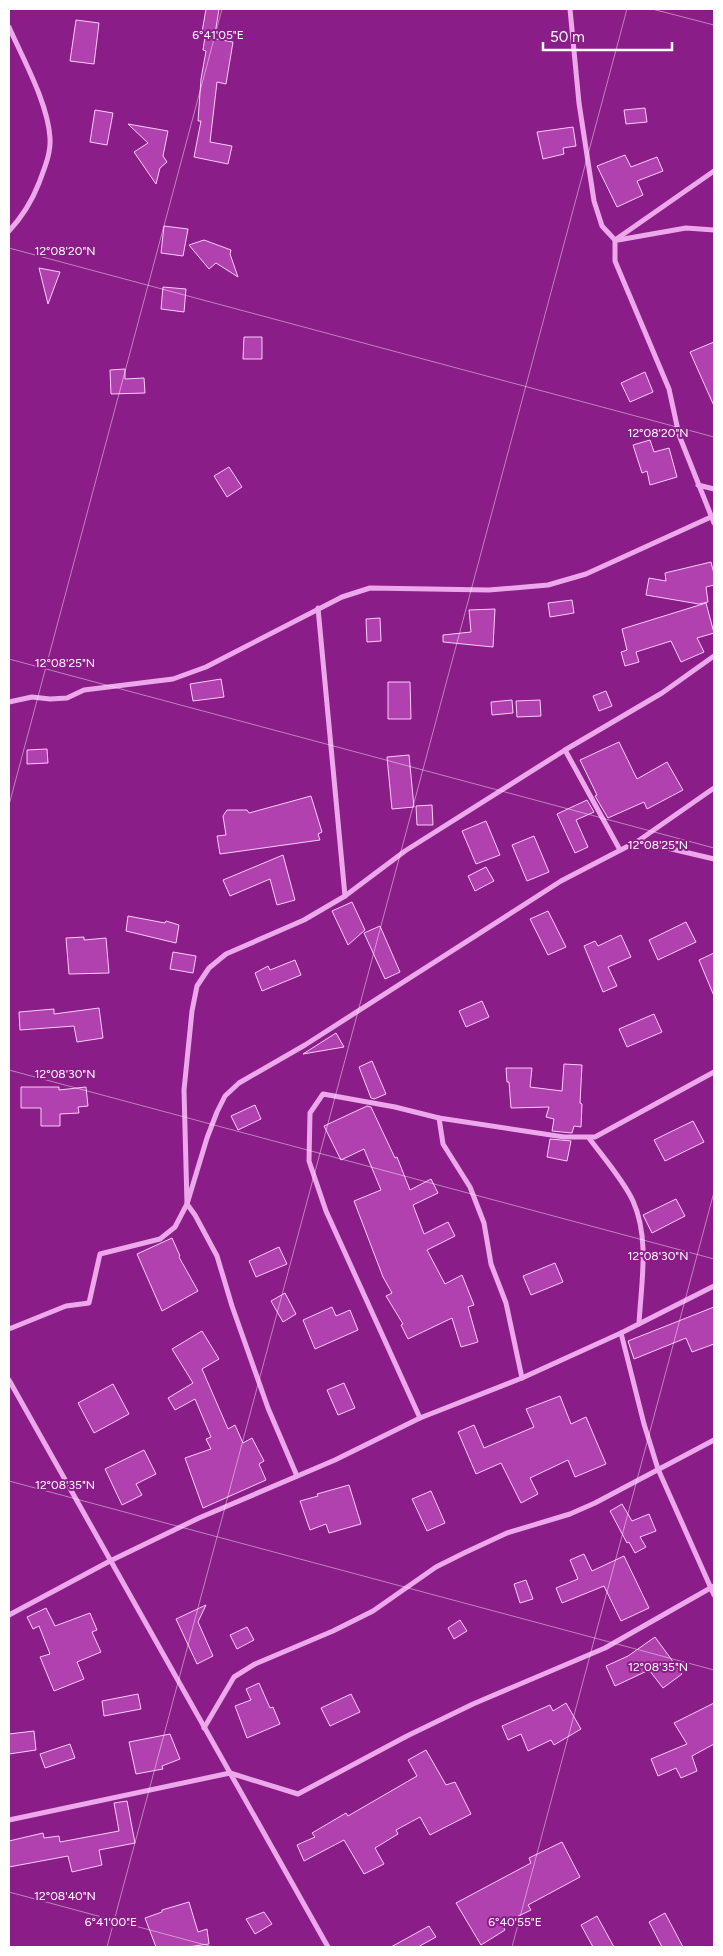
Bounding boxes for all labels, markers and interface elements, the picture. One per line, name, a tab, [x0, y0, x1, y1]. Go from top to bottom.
scale bar	[543, 20, 672, 52]
text: 6°41'05"E	[192, 28, 244, 42]
text: 50 m	[550, 28, 585, 46]
text: 12°08'20"N	[34, 244, 96, 258]
text: 12°08'20"N	[627, 426, 689, 440]
text: 12°08'25"N	[35, 656, 95, 670]
text: 12°08'25"N	[628, 838, 688, 852]
text: 12°08'30"N	[35, 1067, 95, 1081]
text: 12°08'30"N	[628, 1249, 688, 1263]
text: 12°08'35"N	[35, 1478, 95, 1492]
text: 12°08'35"N	[628, 1660, 688, 1674]
text: 12°08'40"N	[34, 1889, 96, 1903]
text: 6°41'00"E	[85, 1915, 137, 1929]
text: 6°40'55"E	[488, 1915, 542, 1929]

